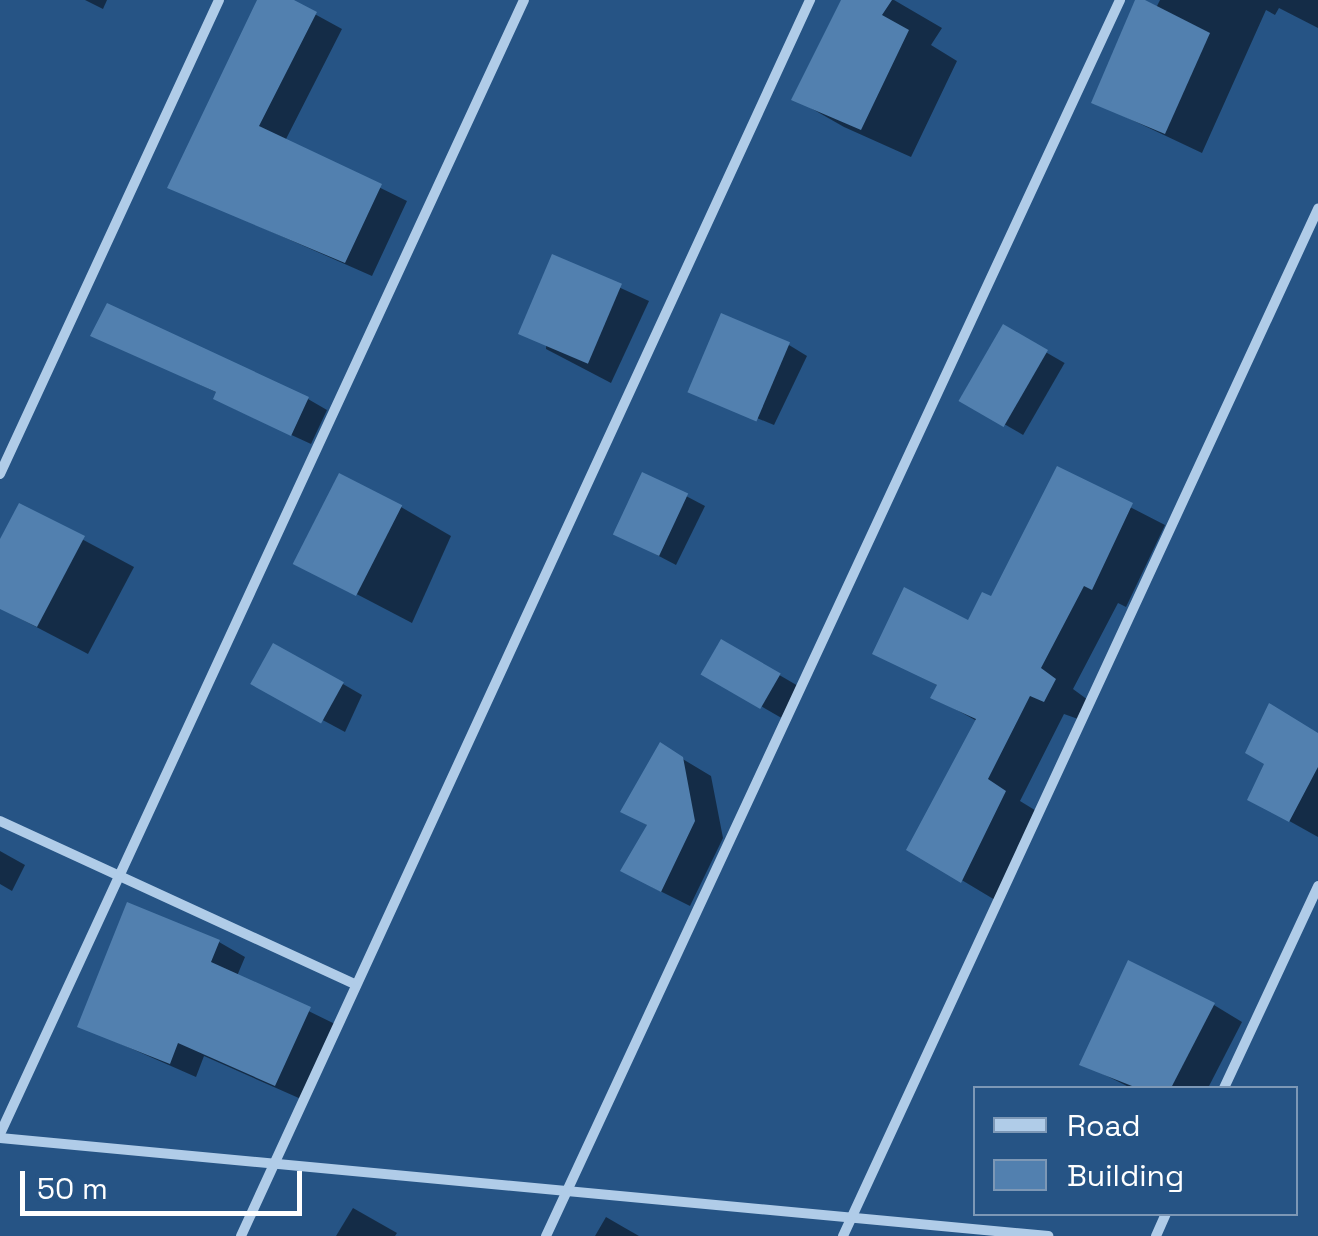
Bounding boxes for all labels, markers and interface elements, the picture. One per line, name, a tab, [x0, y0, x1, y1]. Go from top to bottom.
legend	[973, 1086, 1298, 1216]
text: Road	[1067, 1106, 1141, 1145]
scale bar	[25, 1151, 308, 1213]
text: Building	[1067, 1156, 1184, 1195]
text: 50 m	[37, 1169, 108, 1208]

